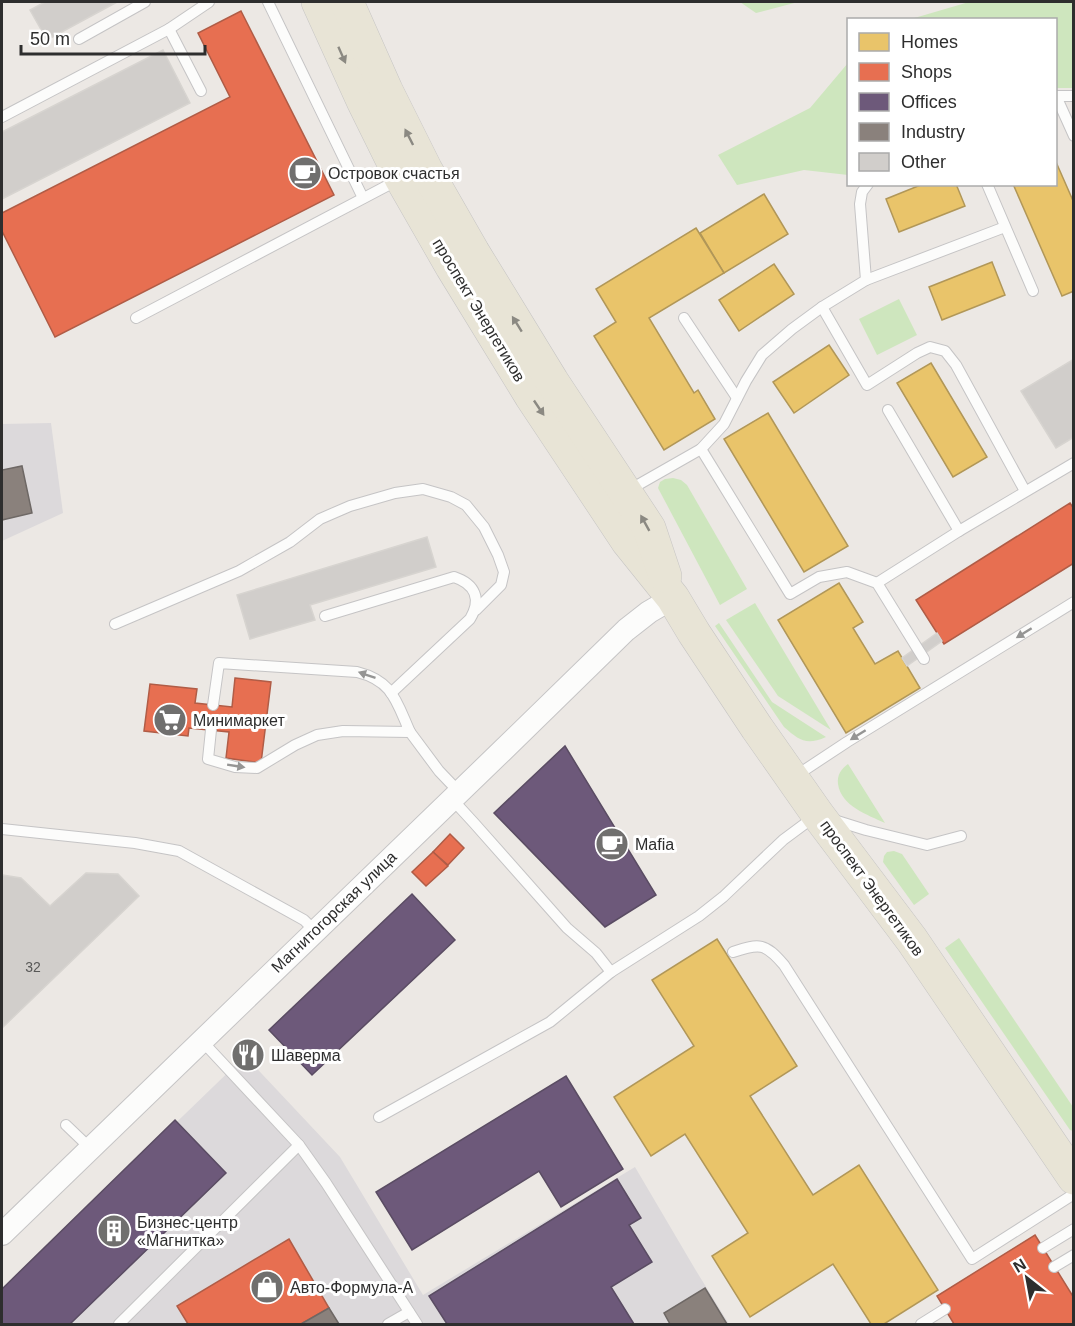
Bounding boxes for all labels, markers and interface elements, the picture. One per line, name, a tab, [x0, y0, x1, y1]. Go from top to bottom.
scale bar	[21, 18, 206, 56]
legend	[847, 18, 1057, 186]
text: 50 m	[30, 29, 70, 49]
text: Homes	[901, 32, 958, 52]
one-way arrow	[338, 46, 347, 64]
text: Shops	[901, 62, 952, 82]
text: Offices	[901, 92, 957, 112]
text: Industry	[901, 122, 965, 142]
one-way arrow	[405, 128, 415, 146]
text: Other	[901, 152, 946, 172]
cafe icon: Островок счастья	[287, 155, 323, 191]
place label: Островок счастья	[328, 165, 460, 182]
street label: проспект Энергетиков	[430, 235, 528, 385]
one-way arrow	[512, 316, 523, 332]
one-way arrow	[533, 400, 544, 416]
one-way arrow	[640, 514, 650, 531]
one-way arrow	[1016, 627, 1032, 638]
one-way arrow	[358, 670, 376, 680]
supermarket icon: Минимаркет	[152, 702, 188, 738]
place label: Минимаркет	[193, 712, 285, 729]
one-way arrow	[850, 730, 866, 741]
one-way arrow	[226, 762, 245, 771]
street label: проспект Энергетиков	[817, 817, 927, 959]
cafe icon: Mafia	[594, 826, 630, 862]
place label: Mafia	[635, 836, 674, 853]
street label: Магнитогорская улица	[268, 848, 400, 976]
house number: 32	[25, 959, 41, 975]
restaurant icon: Шаверма	[230, 1037, 266, 1073]
place label: Шаверма	[271, 1047, 341, 1064]
building icon: Бизнес-центр «Магнитка»	[96, 1213, 132, 1249]
place label: Бизнес-центр «Магнитка»	[137, 1214, 238, 1249]
north arrow	[997, 1248, 1057, 1308]
text: N	[1010, 1255, 1029, 1276]
shop icon: Авто-Формула-А	[249, 1269, 285, 1305]
place label: Авто-Формула-А	[290, 1279, 414, 1296]

